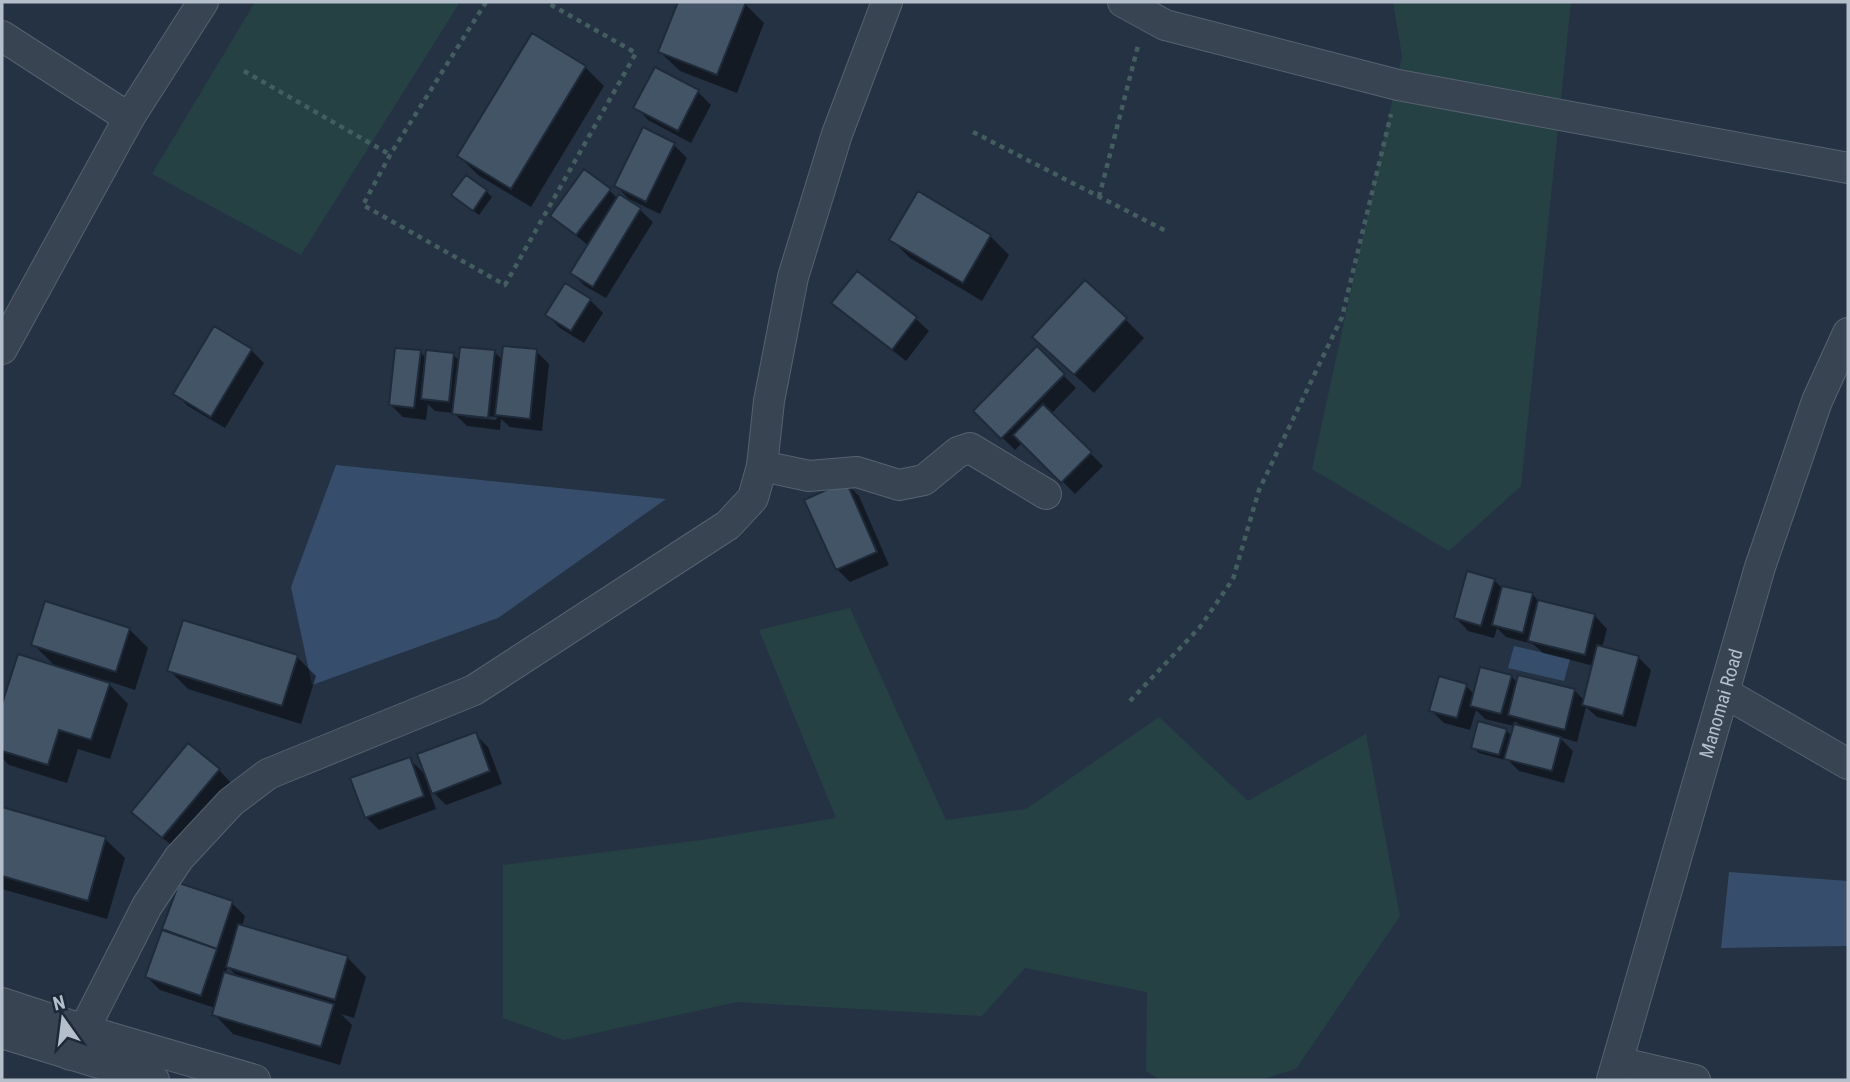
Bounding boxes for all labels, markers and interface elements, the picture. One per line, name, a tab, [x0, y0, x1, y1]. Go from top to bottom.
street label: Manomai Road	[1694, 646, 1747, 761]
north arrow	[28, 984, 98, 1054]
text: N	[51, 990, 67, 1016]

